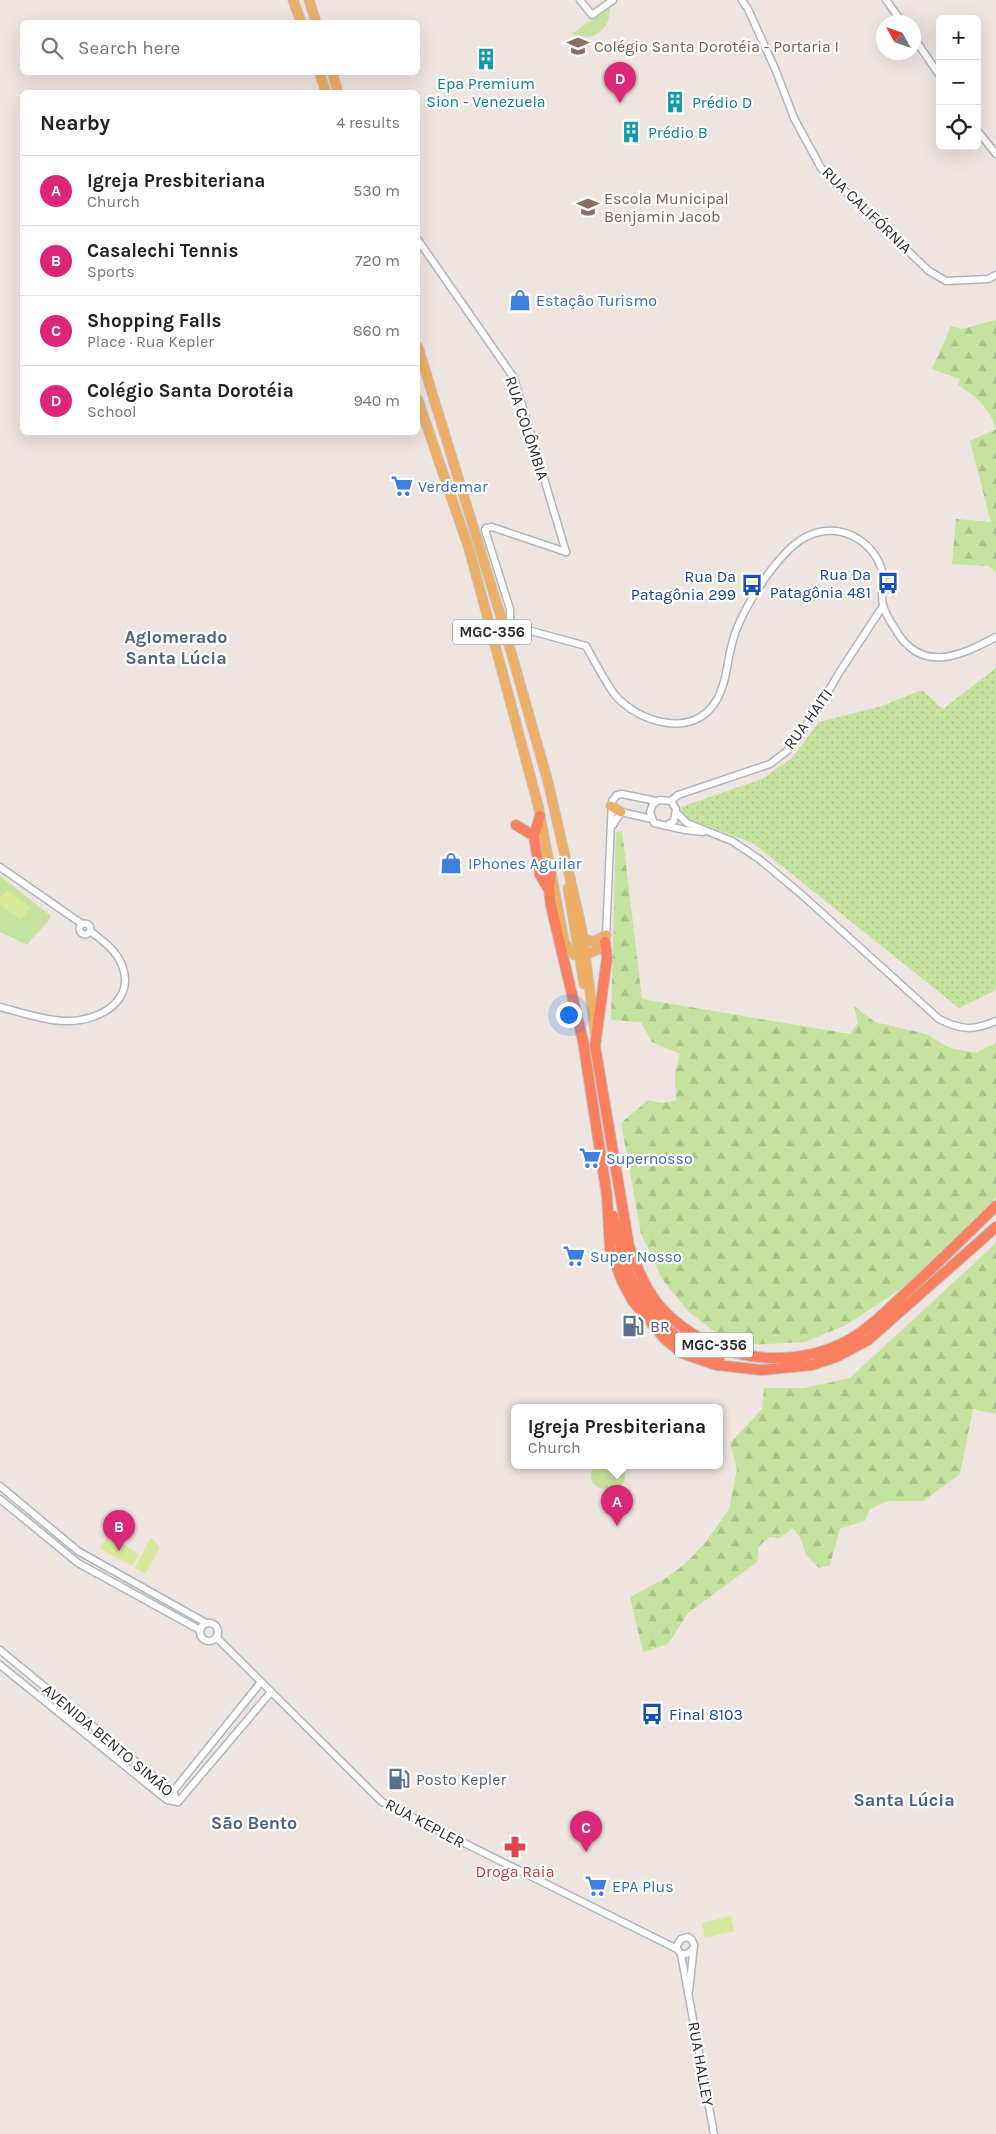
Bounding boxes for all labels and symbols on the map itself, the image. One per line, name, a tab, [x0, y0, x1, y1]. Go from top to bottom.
north arrow	[876, 15, 921, 60]
school or university icon: Colégio Santa Dorotéia - Portaria I	[565, 33, 591, 59]
place label: Colégio Santa Dorotéia - Portaria I	[594, 37, 839, 56]
building icon: Epa Premium Sion - Venezuela	[473, 46, 499, 72]
pin: D	[604, 62, 636, 103]
place label: Epa Premium Sion - Venezuela	[426, 74, 546, 111]
building icon: Prédio D	[662, 89, 688, 115]
place label: Prédio D	[692, 93, 752, 112]
building icon: Prédio B	[618, 119, 644, 145]
place label: Prédio B	[648, 123, 708, 142]
street label: RUA CALIFÓRNIA	[818, 162, 916, 258]
place label: Escola Municipal Benjamin Jacob	[604, 189, 729, 226]
school or university icon: Escola Municipal Benjamin Jacob	[575, 194, 601, 220]
shop icon: Estação Turismo	[507, 287, 533, 313]
place label: Estação Turismo	[536, 291, 657, 310]
street label: RUA COLÔMBIA	[501, 374, 553, 482]
supermarket icon: Verdemar	[389, 473, 415, 499]
place label: Verdemar	[418, 477, 488, 496]
place label: Rua Da Patagônia 481	[770, 565, 871, 602]
place label: Rua Da Patagônia 299	[631, 567, 736, 604]
bus stop icon: Rua Da Patagônia 481	[875, 570, 901, 596]
bus stop icon: Rua Da Patagônia 299	[739, 572, 765, 598]
road number: MGC-356	[453, 620, 531, 644]
district label: Aglomerado Santa Lúcia	[125, 626, 227, 669]
street label: RUA HAITI	[780, 685, 836, 753]
shop icon: IPhones Aguilar	[438, 850, 464, 876]
place label: IPhones Aguilar	[468, 854, 582, 873]
your location	[556, 1002, 582, 1028]
supermarket icon: Supernosso	[577, 1145, 603, 1171]
place label: Supernosso	[606, 1149, 693, 1168]
supermarket icon: Super Nosso	[561, 1243, 587, 1269]
place label: Super Nosso	[590, 1247, 682, 1266]
fuel station icon: BR	[620, 1313, 646, 1339]
place label: BR	[650, 1317, 670, 1336]
road number: MGC-356	[675, 1332, 753, 1358]
pin: A	[601, 1485, 633, 1526]
pin: B	[103, 1510, 135, 1551]
street label: AVENIDA BENTO SIMÃO	[39, 1680, 177, 1800]
bus stop icon: Final 8103	[639, 1701, 665, 1727]
place label: Final 8103	[669, 1705, 743, 1724]
fuel station icon: Posto Kepler	[386, 1766, 412, 1792]
place label: Posto Kepler	[416, 1770, 507, 1789]
district label: Santa Lúcia	[853, 1789, 955, 1811]
street label: RUA KEPLER	[382, 1794, 468, 1852]
pin: C	[570, 1811, 602, 1852]
district label: São Bento	[211, 1812, 297, 1834]
pharmacy icon: Droga Raia	[502, 1834, 528, 1860]
place label: Droga Raia	[476, 1862, 554, 1881]
supermarket icon: EPA Plus	[583, 1873, 609, 1899]
place label: EPA Plus	[612, 1877, 674, 1896]
street label: RUA HALLEY	[684, 2020, 718, 2108]

